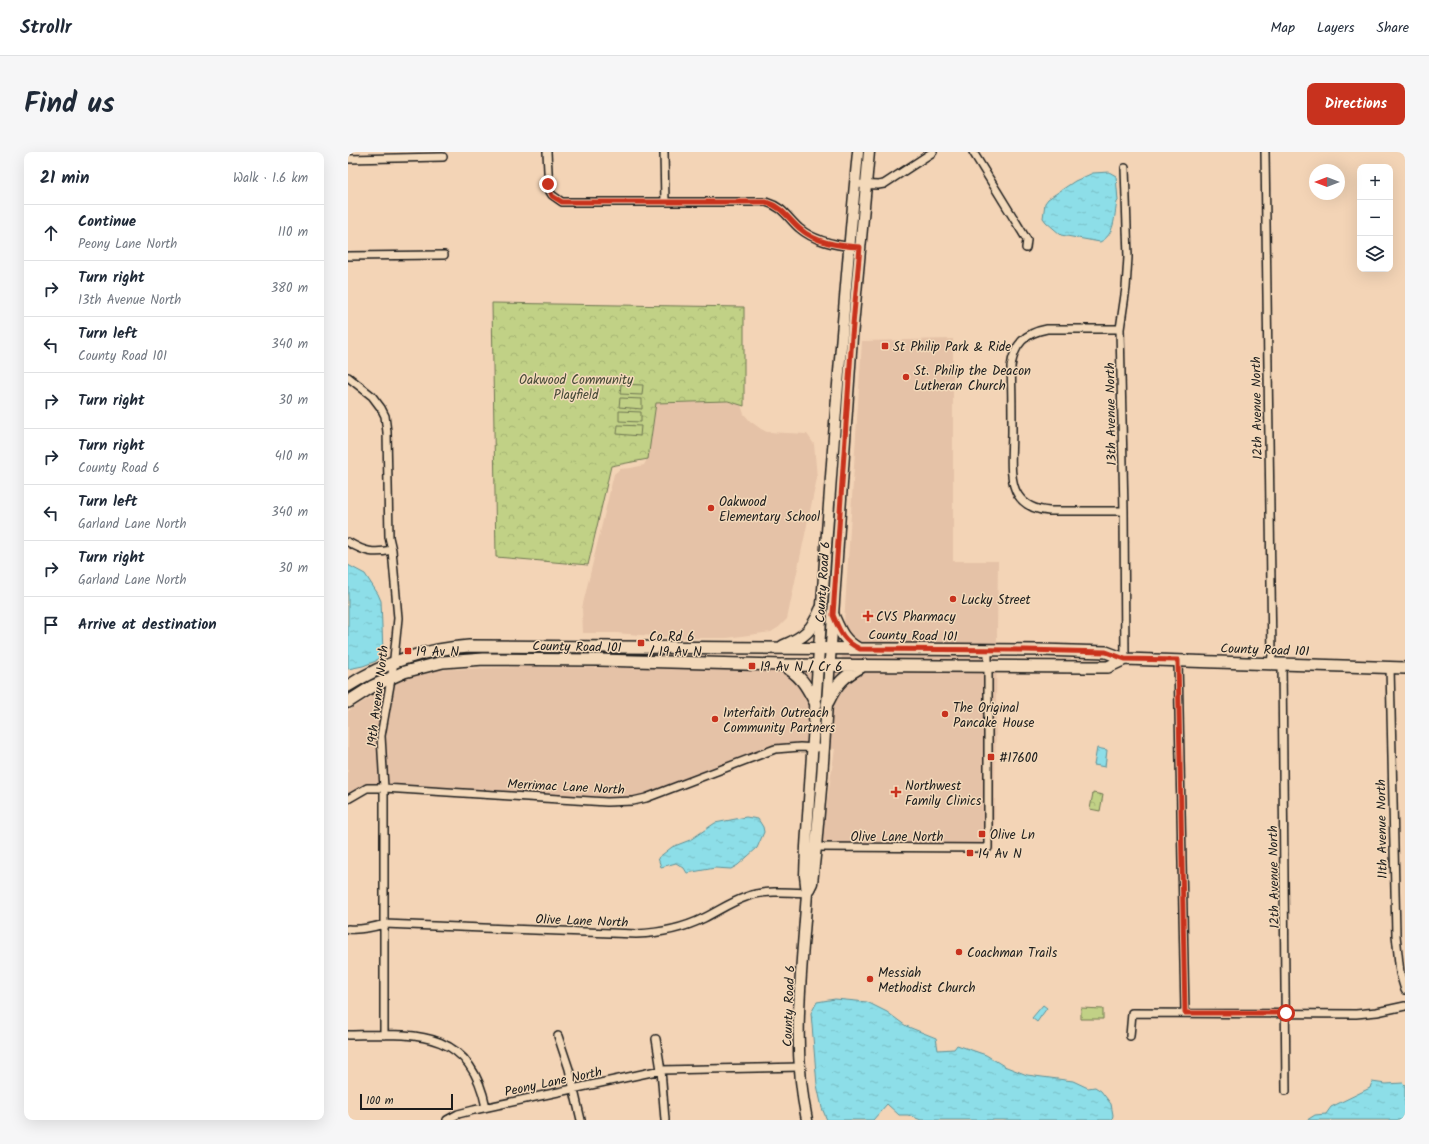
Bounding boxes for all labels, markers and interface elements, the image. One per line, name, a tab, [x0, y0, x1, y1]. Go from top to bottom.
text: Strollr	[20, 13, 72, 43]
text: Map	[1271, 17, 1295, 39]
text: Layers	[1317, 17, 1355, 39]
text: Share	[1377, 17, 1409, 39]
text: Find us	[24, 82, 115, 127]
button: Directions	[1307, 83, 1405, 125]
north arrow	[1309, 164, 1345, 200]
map controls	[1357, 164, 1393, 272]
button: +	[1357, 164, 1393, 200]
text: 21 min	[40, 165, 89, 192]
text: Walk · 1.6 km	[233, 168, 308, 189]
route end	[539, 175, 557, 193]
button: −	[1357, 200, 1393, 236]
text: Continue	[78, 210, 136, 234]
icon: ahead	[40, 222, 62, 244]
text: 110 m	[278, 222, 308, 243]
text: Peony Lane North	[78, 234, 177, 255]
button: layers	[1357, 236, 1393, 272]
text: Turn right	[78, 266, 145, 290]
icon: right	[40, 278, 62, 300]
text: 380 m	[271, 278, 308, 299]
text: 13th Avenue North	[78, 290, 181, 311]
text: Turn left	[78, 322, 138, 346]
icon: left	[40, 334, 62, 356]
text: 340 m	[271, 334, 308, 355]
place label: St Philip Park & Ride	[893, 337, 1011, 358]
marker: St Philip Park & Ride	[880, 341, 890, 351]
text: County Road 101	[78, 346, 167, 367]
street label: 12th Avenue North	[1246, 356, 1269, 460]
place label: St. Philip the Deacon Lutheran Church	[914, 361, 1031, 397]
street label: 13th Avenue North	[1100, 362, 1123, 466]
park label: Oakwood Community Playfield	[519, 370, 634, 406]
marker: St. Philip the Deacon Lutheran Church	[901, 372, 911, 382]
text: Turn right	[78, 389, 145, 413]
icon: right	[40, 390, 62, 412]
text: 30 m	[279, 390, 308, 411]
text: Turn right	[78, 434, 145, 458]
icon: right	[40, 446, 62, 468]
text: 410 m	[275, 446, 308, 467]
text: County Road 6	[78, 458, 160, 479]
text: Turn left	[78, 490, 138, 514]
place label: Oakwood Elementary School	[719, 492, 820, 528]
icon: left	[40, 502, 62, 524]
text: 340 m	[271, 502, 308, 523]
marker: Oakwood Elementary School	[706, 503, 716, 513]
text: Garland Lane North	[78, 514, 186, 535]
street label: County Road 6	[810, 541, 837, 624]
text: Turn right	[78, 546, 145, 570]
icon: right	[40, 558, 62, 580]
text: 30 m	[279, 558, 308, 579]
text: Garland Lane North	[78, 570, 186, 591]
place label: Lucky Street	[961, 590, 1031, 611]
marker: Lucky Street	[948, 594, 958, 604]
place label: CVS Pharmacy	[876, 607, 956, 628]
marker: CVS Pharmacy	[863, 611, 873, 621]
text: Arrive at destination	[78, 613, 217, 637]
icon: arrive	[40, 614, 62, 636]
street label: County Road 101	[868, 625, 958, 648]
place label: Co Rd 6 / 19 Av N	[649, 627, 702, 663]
street label: County Road 101	[532, 636, 622, 659]
marker: Co Rd 6 / 19 Av N	[636, 638, 646, 648]
street label: County Road 101	[1220, 638, 1310, 663]
place label: 19 Av N	[416, 642, 459, 663]
street label: 19th Avenue North	[362, 644, 395, 748]
marker: 19 Av N	[403, 646, 413, 656]
place label: 19 Av N / Cr 6	[760, 657, 843, 678]
marker: 19 Av N / Cr 6	[747, 661, 757, 671]
place label: The Original Pancake House	[953, 698, 1035, 734]
place label: Interfaith Outreach Community Partners	[723, 703, 836, 739]
marker: The Original Pancake House	[940, 709, 950, 719]
marker: Interfaith Outreach Community Partners	[710, 714, 720, 724]
place label: #17600	[999, 748, 1038, 769]
marker: #17600	[986, 752, 996, 762]
street label: Merrimac Lane North	[507, 774, 625, 801]
place label: Northwest Family Clinics	[905, 776, 982, 812]
street label: 11th Avenue North	[1371, 779, 1394, 879]
marker: Northwest Family Clinics	[890, 786, 902, 798]
place label: Olive Ln	[990, 825, 1035, 846]
street label: 12th Avenue North	[1263, 825, 1286, 929]
street label: Olive Lane North	[851, 827, 944, 848]
marker: Olive Ln	[977, 829, 987, 839]
place label: 14 Av N	[978, 844, 1022, 865]
marker: 14 Av N	[965, 848, 975, 858]
street label: Olive Lane North	[535, 909, 629, 934]
place label: Coachman Trails	[967, 943, 1058, 964]
marker: Coachman Trails	[954, 947, 964, 957]
place label: Messiah Methodist Church	[878, 963, 975, 999]
street label: County Road 6	[778, 965, 801, 1047]
marker: Messiah Methodist Church	[865, 974, 875, 984]
route start	[1277, 1004, 1295, 1022]
street label: Peony Lane North	[503, 1062, 604, 1103]
scale bar	[360, 1092, 453, 1111]
text: 100 m	[366, 1092, 394, 1110]

